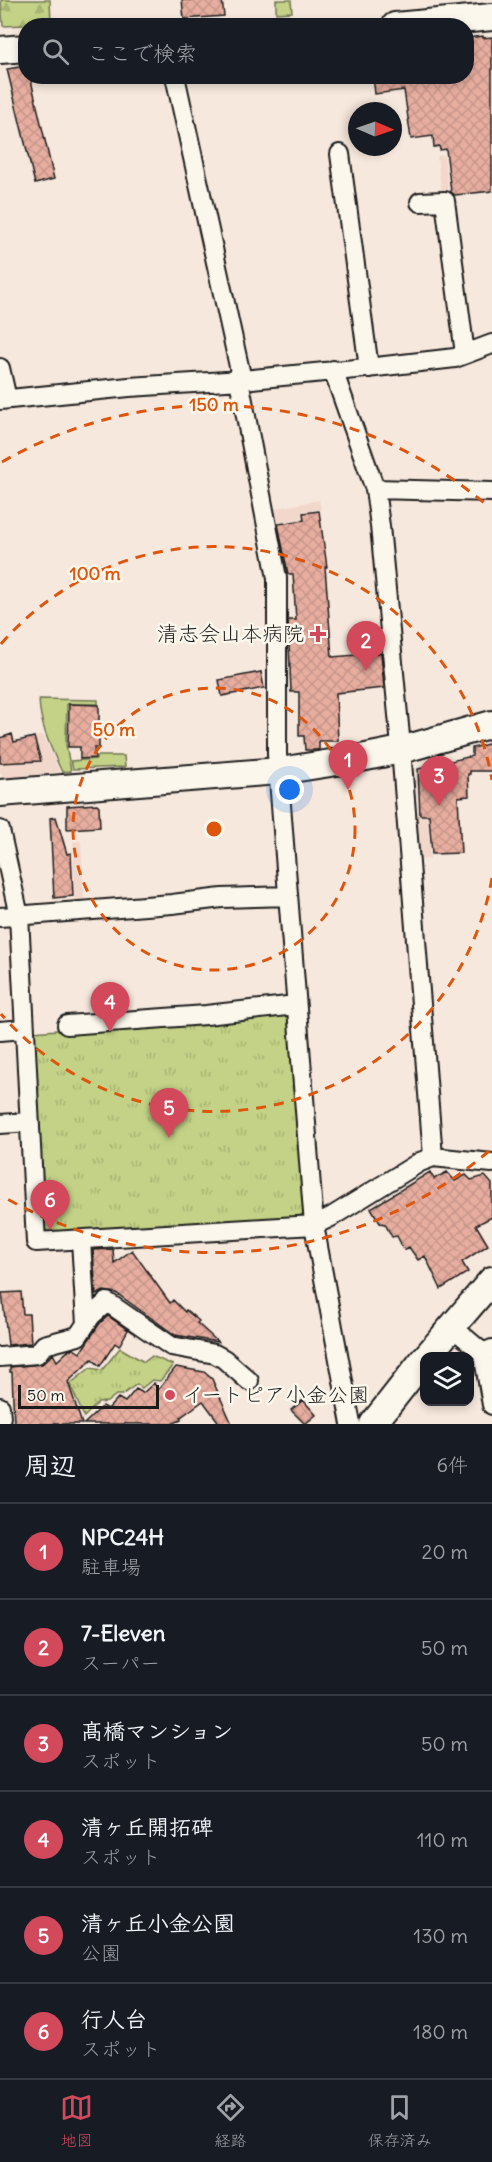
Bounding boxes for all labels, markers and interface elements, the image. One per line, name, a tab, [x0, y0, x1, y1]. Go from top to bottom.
search box	[18, 18, 474, 84]
icon: search	[39, 35, 72, 68]
text: ここで検索	[87, 39, 197, 67]
north arrow	[348, 102, 402, 156]
text: 150 m	[189, 393, 239, 416]
text: 100 m	[70, 562, 121, 585]
place label: 清志会山本病院	[157, 620, 304, 647]
pin: 2	[346, 622, 386, 671]
marker: 清志会山本病院	[309, 625, 327, 643]
text: 50 m	[93, 718, 135, 741]
pin: 1	[328, 740, 368, 790]
pin: 3	[420, 756, 458, 806]
your location	[275, 775, 304, 804]
centre of rings	[204, 819, 224, 839]
pin: 4	[90, 982, 130, 1032]
pin: 5	[150, 1088, 188, 1138]
pin: 6	[31, 1180, 70, 1230]
map controls	[420, 1352, 474, 1406]
button: layers	[420, 1352, 474, 1406]
place label: イートピア小金公園	[182, 1381, 369, 1408]
scale bar	[18, 1382, 159, 1410]
text: 50 m	[27, 1385, 65, 1405]
marker: イートピア小金公園	[163, 1388, 177, 1402]
text: 周辺	[24, 1449, 76, 1482]
text: 6件	[436, 1452, 468, 1477]
text: NPC24H	[81, 1523, 164, 1551]
text: 1	[40, 1539, 47, 1564]
text: 20 m	[422, 1539, 468, 1564]
text: 駐車場	[81, 1554, 141, 1579]
text: 7-Eleven	[81, 1619, 165, 1647]
text: 2	[38, 1635, 49, 1660]
text: 50 m	[421, 1635, 468, 1660]
text: スーパー	[81, 1650, 160, 1675]
text: 髙橋マンション	[81, 1717, 233, 1745]
text: 3	[38, 1731, 49, 1756]
text: 50 m	[421, 1731, 468, 1756]
text: スポット	[81, 1748, 161, 1773]
text: 清ヶ丘開拓碑	[81, 1813, 213, 1841]
text: 4	[38, 1827, 49, 1852]
text: 110 m	[417, 1827, 468, 1852]
text: スポット	[81, 1844, 161, 1869]
text: 清ヶ丘小金公園	[81, 1909, 235, 1937]
text: 5	[38, 1923, 49, 1948]
text: 130 m	[413, 1923, 468, 1948]
text: 公園	[81, 1940, 121, 1965]
text: 行人台	[81, 2005, 147, 2033]
text: 6	[38, 2019, 49, 2044]
text: 180 m	[413, 2019, 468, 2044]
text: スポット	[81, 2036, 161, 2061]
tab: 地図	[60, 2091, 93, 2151]
tab: 経路	[214, 2091, 247, 2151]
tab: 保存済み	[368, 2091, 432, 2151]

